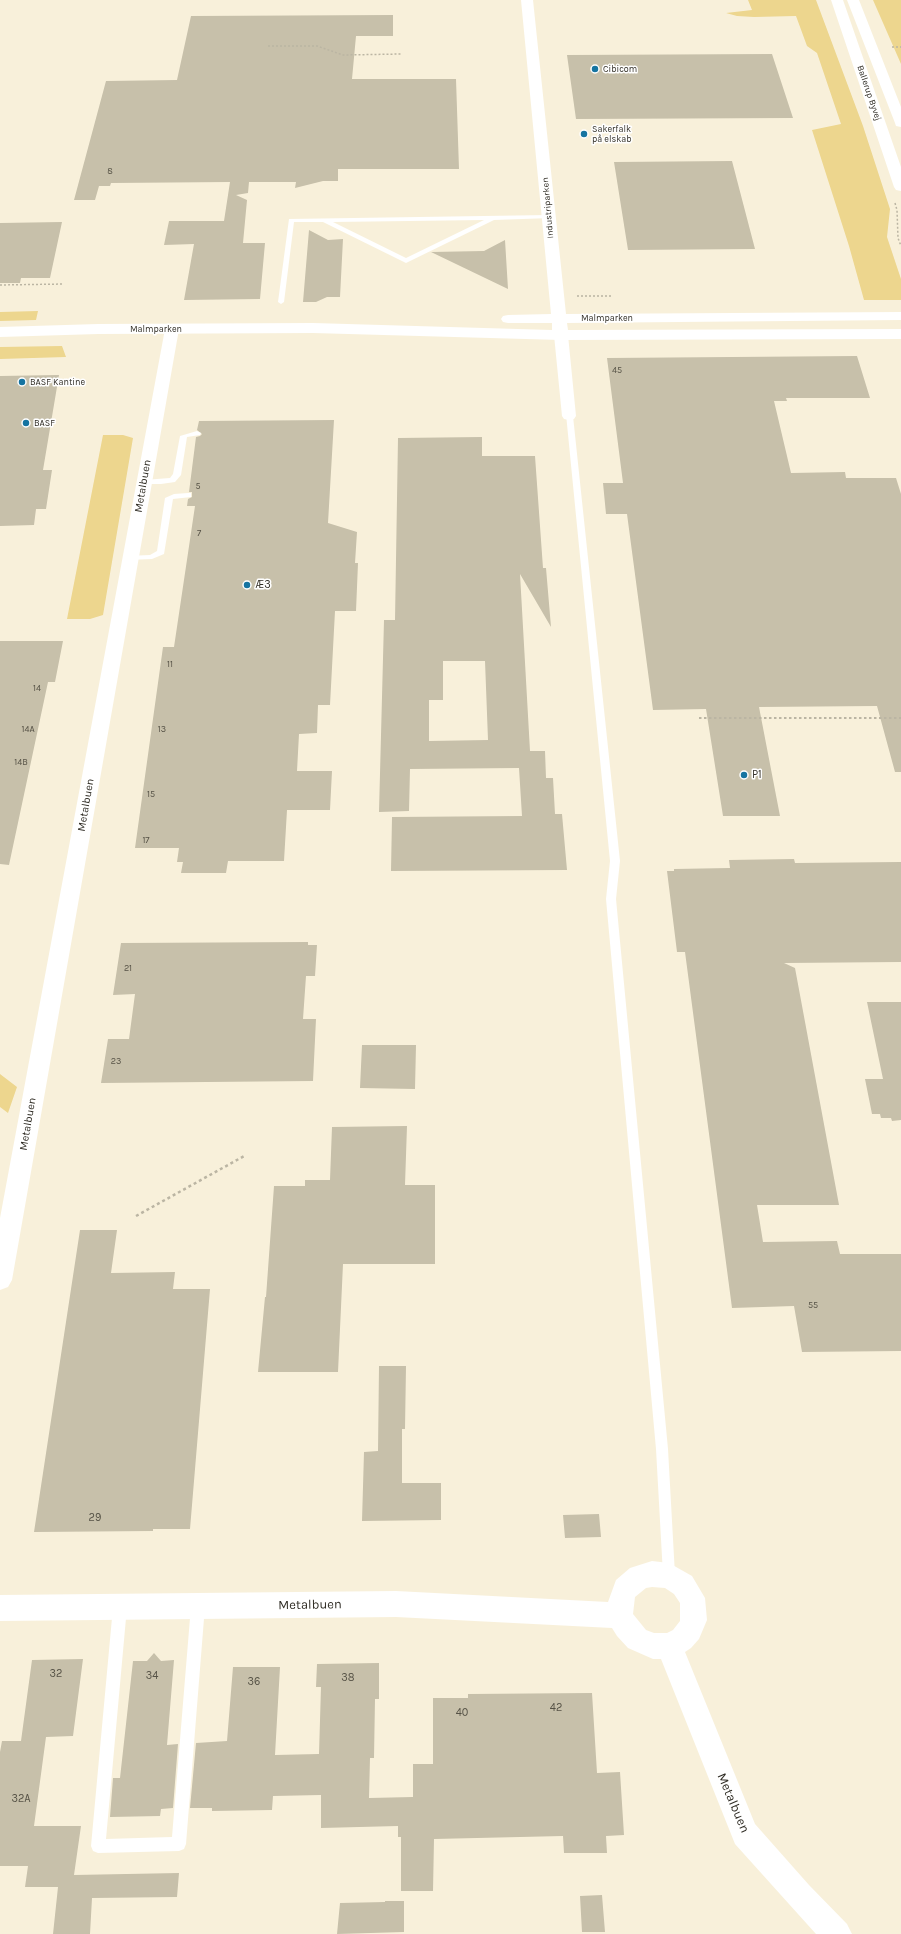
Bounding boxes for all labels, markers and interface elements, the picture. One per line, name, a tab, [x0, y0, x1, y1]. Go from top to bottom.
marker: Cibicom	[590, 64, 600, 74]
place label: Cibicom	[603, 64, 637, 74]
street label: Ballerup Byvej	[854, 64, 884, 122]
place label: Sakerfalk på elskab	[592, 124, 632, 145]
marker: Sakerfalk på elskab	[579, 129, 589, 139]
house number: 8	[107, 166, 113, 176]
street label: Industriparken	[540, 177, 556, 239]
street label: Malmparken	[581, 313, 633, 323]
street label: Malmparken	[130, 324, 182, 334]
house number: 45	[612, 365, 622, 375]
marker: BASF Kantine	[17, 377, 27, 387]
place label: BASF Kantine	[30, 377, 85, 387]
marker: BASF	[21, 418, 31, 428]
place label: BASF	[34, 418, 55, 428]
street label: Metalbuen	[132, 458, 154, 514]
house number: 5	[195, 481, 201, 491]
house number: 7	[197, 528, 201, 538]
place label: Æ3	[255, 578, 271, 592]
marker: Æ3	[242, 580, 252, 590]
house number: 11	[167, 659, 173, 669]
house number: 14	[33, 683, 41, 693]
house number: 14A	[21, 724, 35, 734]
house number: 13	[158, 724, 166, 734]
house number: 14B	[14, 757, 28, 767]
place label: P1	[752, 768, 762, 782]
marker: P1	[739, 770, 749, 780]
street label: Metalbuen	[75, 777, 97, 833]
house number: 15	[147, 789, 155, 799]
house number: 17	[142, 835, 150, 845]
house number: 21	[124, 963, 132, 973]
house number: 23	[111, 1056, 121, 1066]
street label: Metalbuen	[17, 1096, 39, 1152]
house number: 55	[808, 1300, 818, 1310]
house number: 29	[89, 1511, 101, 1525]
street label: Metalbuen	[278, 1597, 342, 1613]
house number: 32	[50, 1667, 62, 1681]
house number: 34	[146, 1669, 158, 1683]
house number: 38	[341, 1671, 355, 1685]
house number: 36	[248, 1675, 260, 1689]
house number: 42	[550, 1701, 562, 1715]
house number: 40	[456, 1706, 468, 1720]
street label: Metalbuen	[713, 1771, 753, 1835]
house number: 32A	[11, 1792, 31, 1806]

